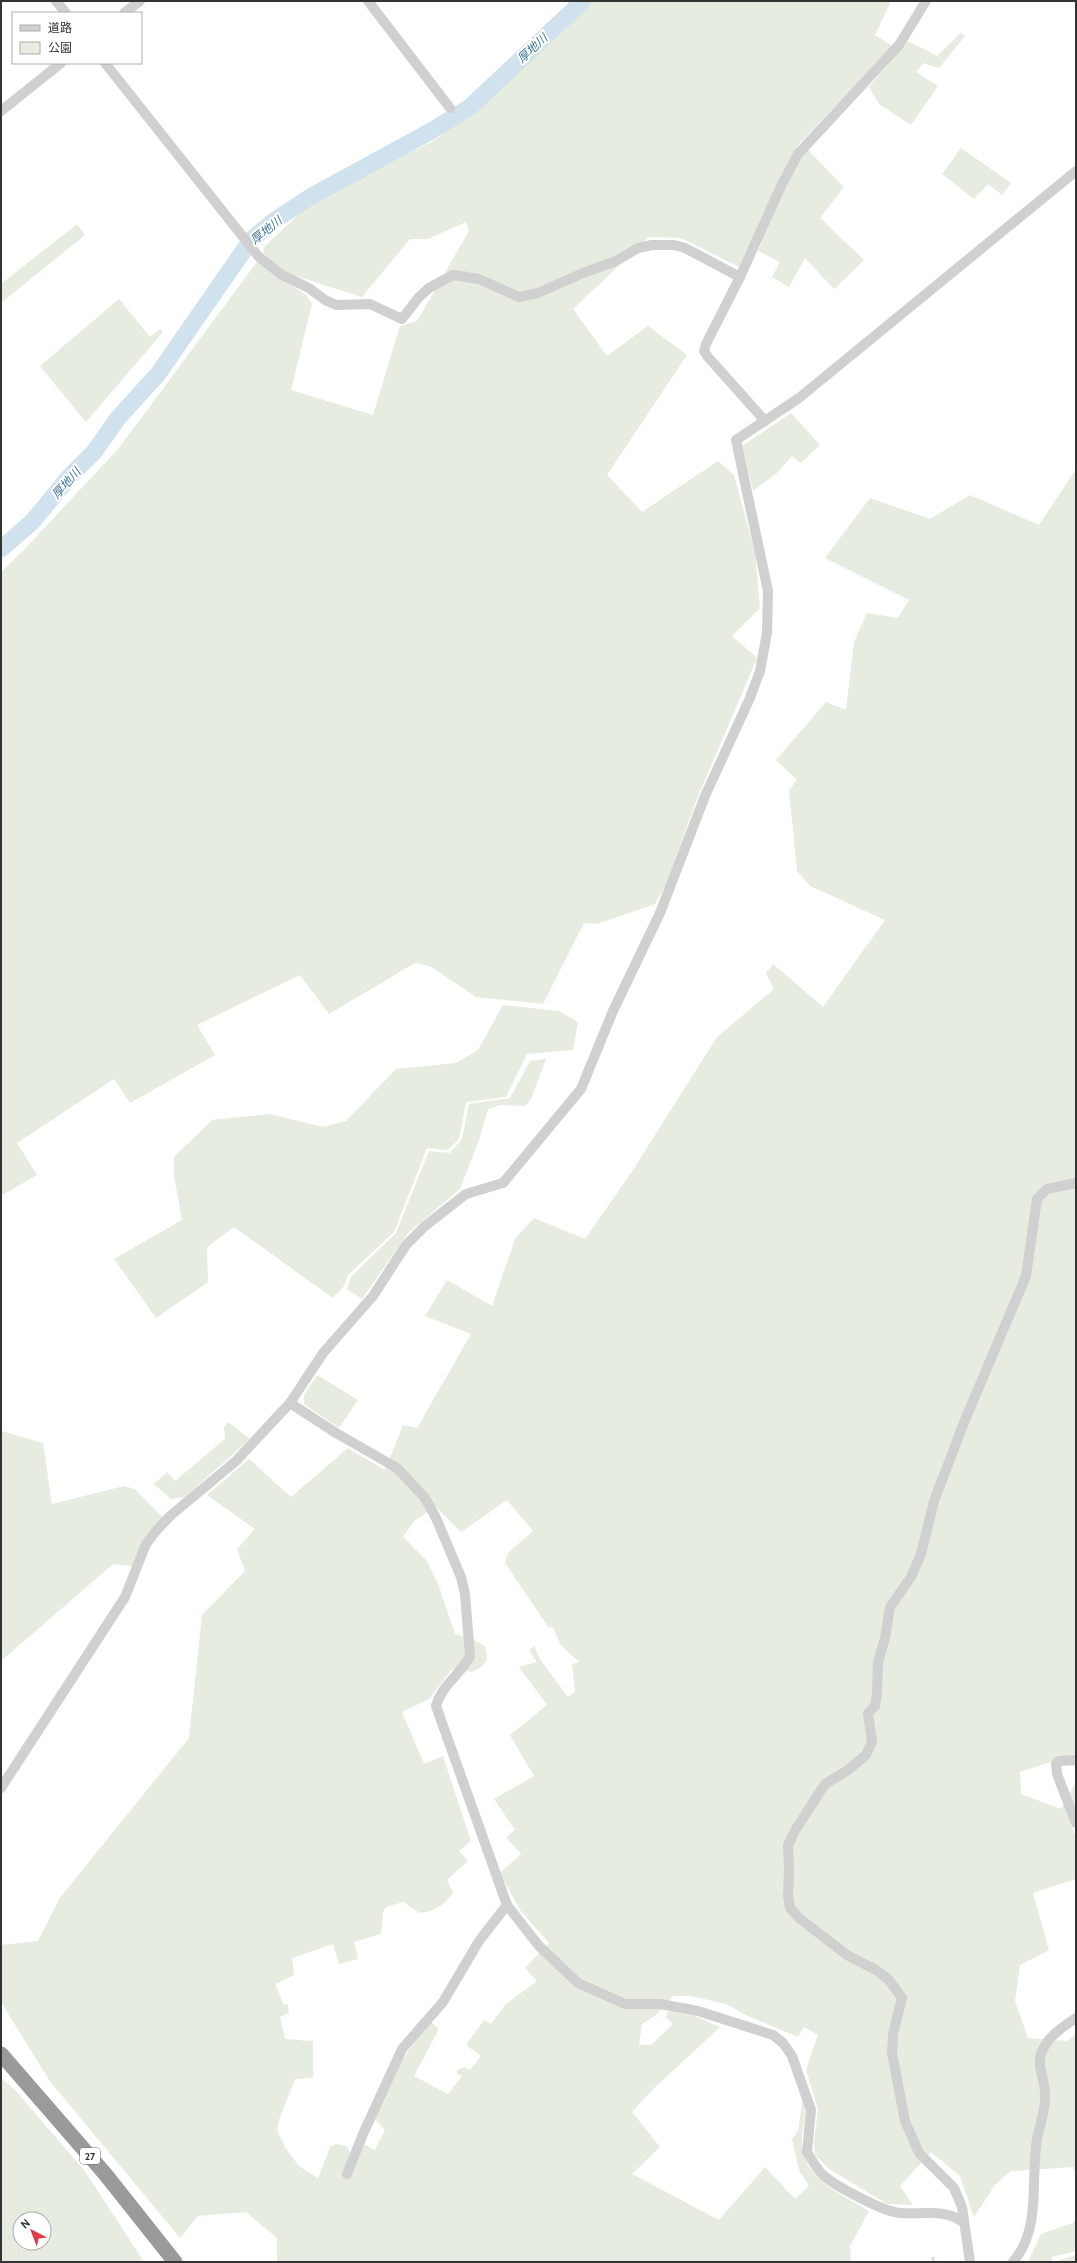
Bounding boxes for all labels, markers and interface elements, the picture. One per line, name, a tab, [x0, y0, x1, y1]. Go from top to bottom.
legend	[12, 12, 142, 64]
text: 道路	[48, 20, 72, 35]
water label: 厚地川	[514, 29, 552, 66]
text: 公園	[48, 40, 72, 55]
water label: 厚地川	[247, 212, 286, 247]
water label: 厚地川	[48, 463, 85, 501]
road number: 27	[80, 2148, 100, 2164]
north arrow	[12, 2211, 52, 2251]
text: N	[18, 2216, 33, 2231]

